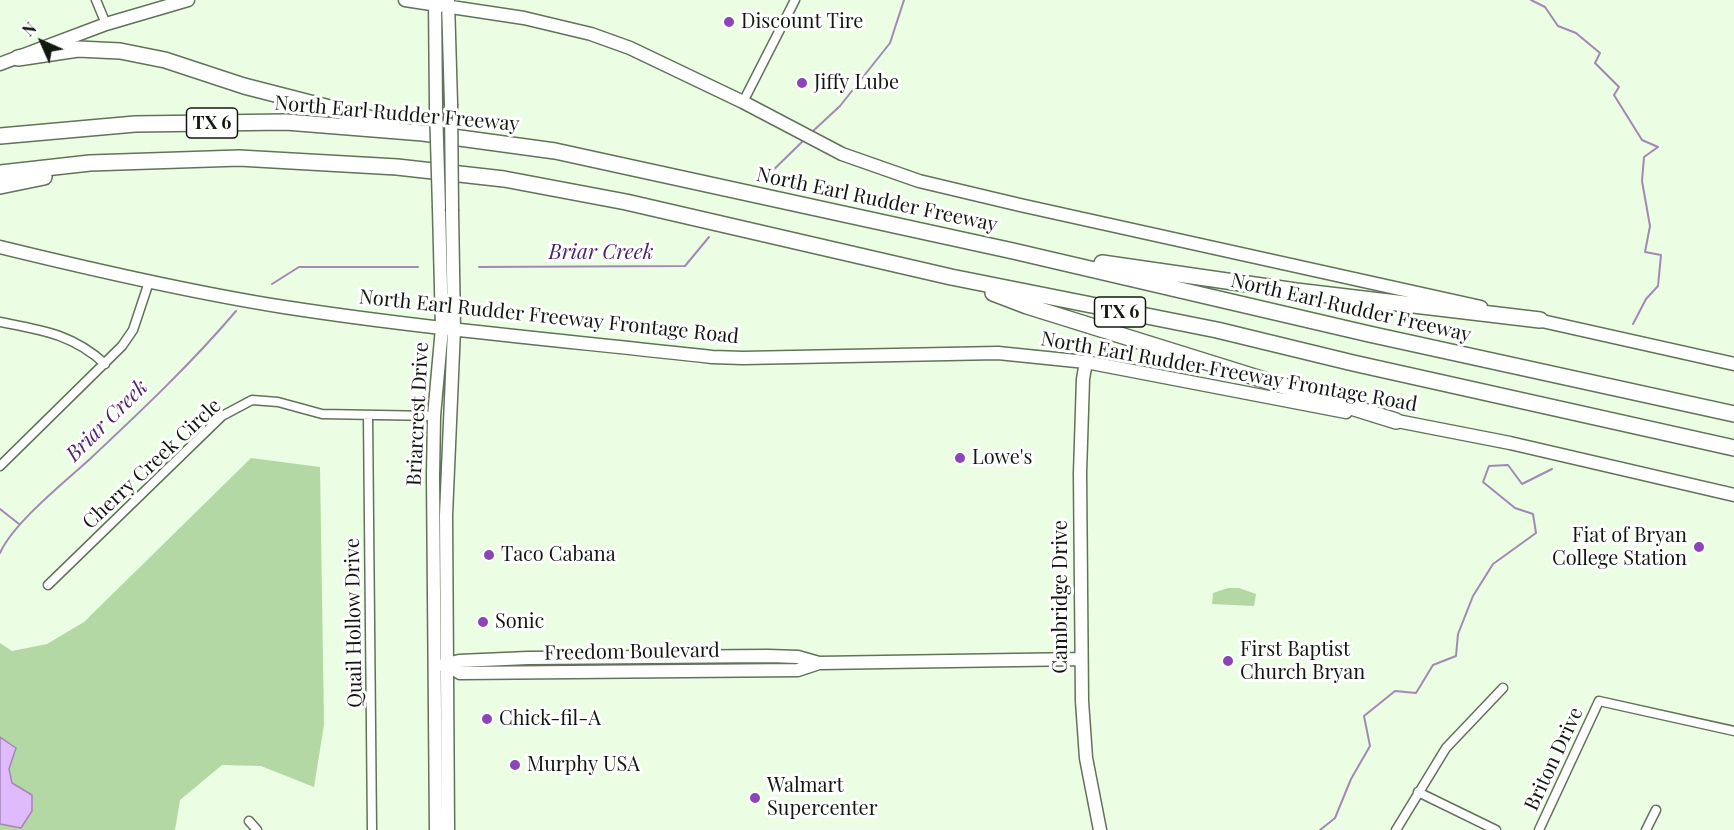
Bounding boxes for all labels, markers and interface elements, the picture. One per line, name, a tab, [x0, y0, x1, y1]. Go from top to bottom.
place label: Discount Tire	[741, 10, 863, 34]
north arrow	[12, 12, 72, 72]
marker: Discount Tire	[722, 15, 736, 29]
text: N	[17, 17, 40, 40]
place label: Jiffy Lube	[814, 71, 899, 95]
marker: Jiffy Lube	[795, 76, 809, 90]
street label: North Earl Rudder Freeway	[274, 91, 520, 137]
road number: TX 6	[186, 108, 238, 138]
street label: North Earl Rudder Freeway	[754, 163, 1000, 237]
water label: Briar Creek	[548, 239, 654, 265]
street label: North Earl Rudder Freeway	[1229, 269, 1473, 347]
street label: North Earl Rudder Freeway Frontage Road	[358, 285, 740, 349]
road number: TX 6	[1094, 297, 1146, 327]
street label: North Earl Rudder Freeway Frontage Road	[1039, 327, 1419, 417]
street label: Briarcrest Drive	[402, 342, 434, 486]
water label: Briar Creek	[61, 375, 153, 467]
street label: Cherry Creek Circle	[78, 394, 226, 534]
place label: Lowe's	[972, 446, 1032, 470]
marker: Lowe's	[953, 451, 967, 465]
street label: Cambridge Drive	[1049, 520, 1073, 674]
place label: Fiat of Bryan College Station	[1552, 524, 1687, 571]
street label: Quail Hollow Drive	[341, 538, 367, 708]
marker: Fiat of Bryan College Station	[1692, 540, 1706, 554]
place label: Taco Cabana	[501, 543, 616, 567]
marker: Taco Cabana	[482, 548, 496, 562]
place label: Sonic	[495, 610, 544, 634]
marker: Sonic	[476, 615, 490, 629]
street label: Freedom Boulevard	[544, 638, 720, 666]
place label: First Baptist Church Bryan	[1240, 638, 1365, 685]
marker: First Baptist Church Bryan	[1221, 654, 1235, 668]
street label: Briton Drive	[1520, 704, 1588, 814]
place label: Chick-fil-A	[499, 707, 601, 731]
marker: Chick-fil-A	[480, 712, 494, 726]
place label: Murphy USA	[527, 753, 640, 777]
marker: Murphy USA	[508, 758, 522, 772]
place label: Walmart Supercenter	[767, 774, 878, 821]
marker: Walmart Supercenter	[748, 791, 762, 805]

